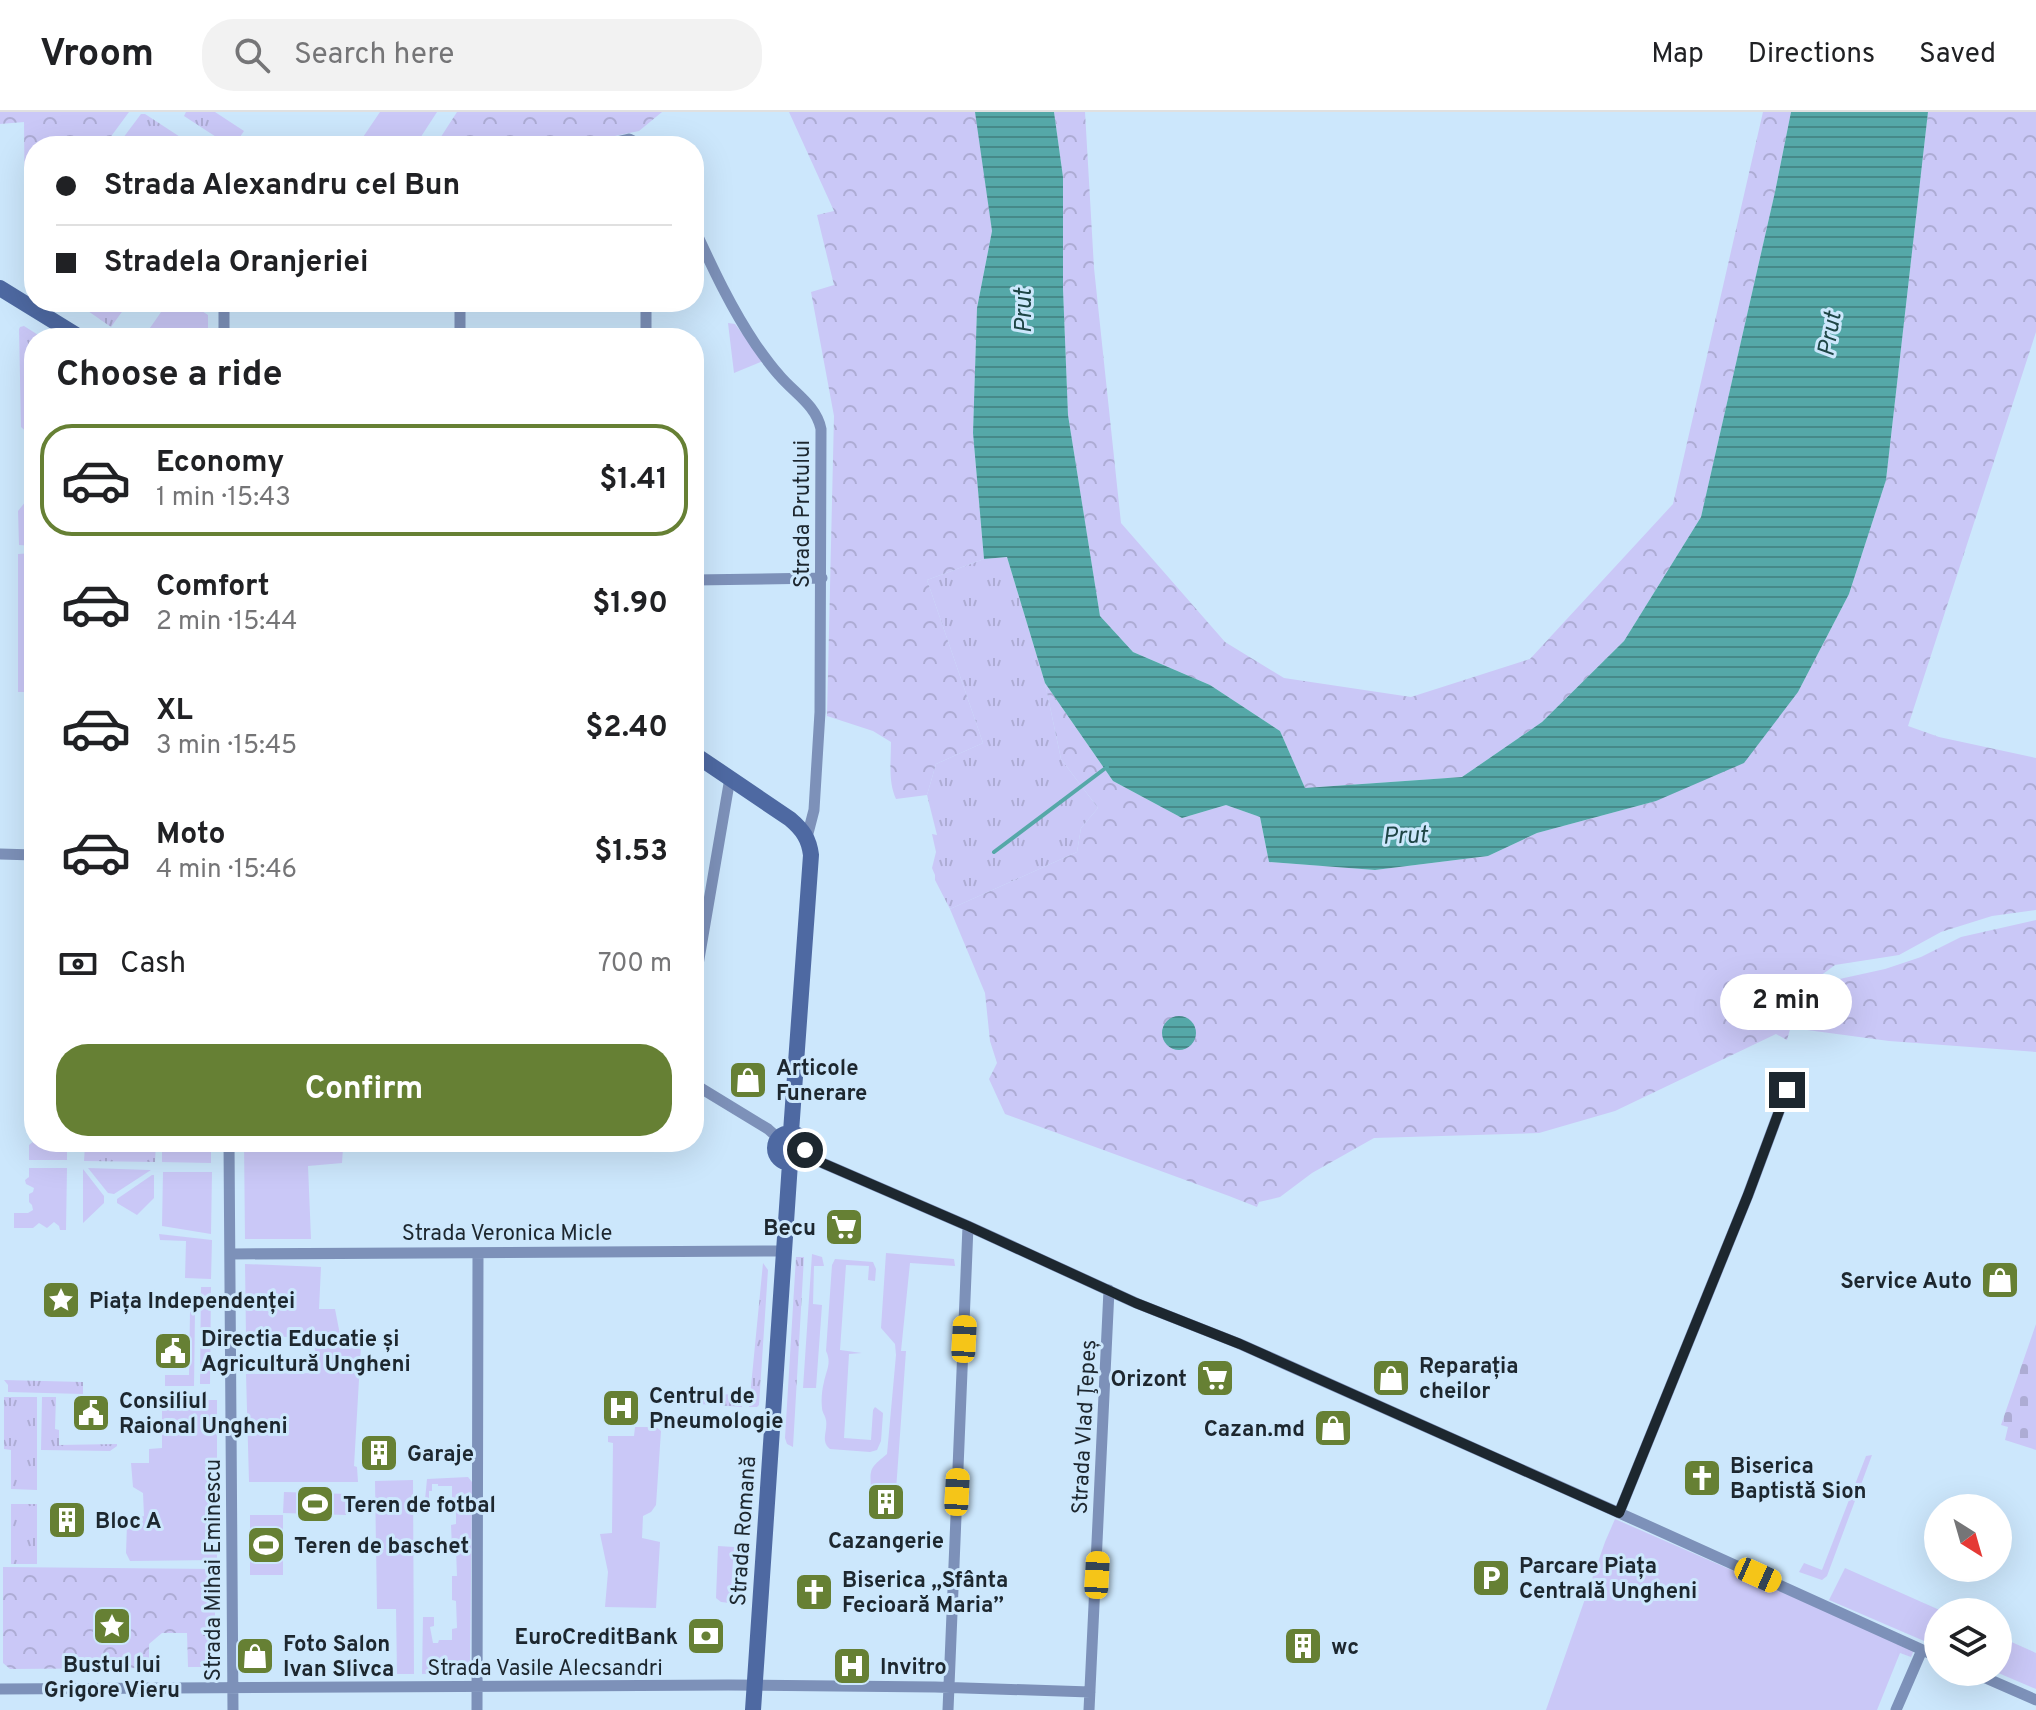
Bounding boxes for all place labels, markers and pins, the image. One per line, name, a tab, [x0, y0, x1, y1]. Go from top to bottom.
place label: Articole Funerare	[776, 1056, 867, 1108]
shop icon: Articole Funerare	[727, 1059, 769, 1101]
supermarket icon: Becu	[823, 1206, 865, 1248]
place label: Becu	[763, 1216, 816, 1243]
shop icon: Service Auto	[1979, 1259, 2021, 1301]
place label: Service Auto	[1840, 1269, 1972, 1296]
place icon: Piața Independenței	[40, 1279, 82, 1321]
place label: Piața Independenței	[89, 1289, 295, 1316]
place label: Directia Educatie și Agricultură Ungheni	[201, 1327, 411, 1379]
public building icon: Directia Educatie și Agricultură Ungheni	[152, 1330, 194, 1372]
place label: Reparația cheilor	[1419, 1354, 1519, 1406]
supermarket icon: Orizont	[1194, 1357, 1236, 1399]
shop icon: Reparația cheilor	[1370, 1357, 1412, 1399]
place label: Orizont	[1110, 1367, 1187, 1394]
place label: Centrul de Pneumologie	[649, 1384, 784, 1436]
hospital icon: Centrul de Pneumologie	[600, 1387, 642, 1429]
place label: Consiliul Raional Ungheni	[119, 1389, 288, 1441]
public building icon: Consiliul Raional Ungheni	[70, 1392, 112, 1434]
shop icon: Cazan.md	[1312, 1407, 1354, 1449]
place label: Cazan.md	[1204, 1417, 1305, 1444]
building icon: Garaje	[358, 1432, 400, 1474]
place label: Garaje	[407, 1442, 474, 1469]
place label: Biserica Baptistă Sion	[1730, 1454, 1866, 1506]
church icon: Biserica Baptistă Sion	[1681, 1457, 1723, 1499]
building icon: Cazangerie	[865, 1481, 907, 1523]
sports icon: Teren de fotbal	[294, 1483, 336, 1525]
place label: Teren de fotbal	[343, 1493, 496, 1520]
building icon: Bloc A	[46, 1499, 88, 1541]
place label: Bloc A	[95, 1509, 162, 1536]
sports icon: Teren de baschet	[245, 1524, 287, 1566]
place label: Cazangerie	[828, 1529, 944, 1556]
place label: Teren de baschet	[294, 1534, 469, 1561]
place label: Parcare Piața Centrală Ungheni	[1519, 1554, 1697, 1606]
parking icon: Parcare Piața Centrală Ungheni	[1470, 1557, 1512, 1599]
place label: Biserica „Sfânta Fecioară Maria”	[842, 1568, 1008, 1620]
church icon: Biserica „Sfânta Fecioară Maria”	[793, 1571, 835, 1613]
place icon: Bustul lui Grigore Vieru	[91, 1605, 133, 1647]
bank icon: EuroCreditBank	[685, 1615, 727, 1657]
place label: EuroCreditBank	[515, 1625, 678, 1652]
building icon: wc	[1282, 1625, 1324, 1667]
place label: Foto Salon Ivan Slivca	[283, 1632, 394, 1684]
shop icon: Foto Salon Ivan Slivca	[234, 1635, 276, 1677]
place label: wc	[1331, 1635, 1359, 1662]
hospital icon: Invitro	[831, 1645, 873, 1687]
place label: Bustul lui Grigore Vieru	[44, 1653, 180, 1705]
place label: Invitro	[880, 1655, 947, 1682]

